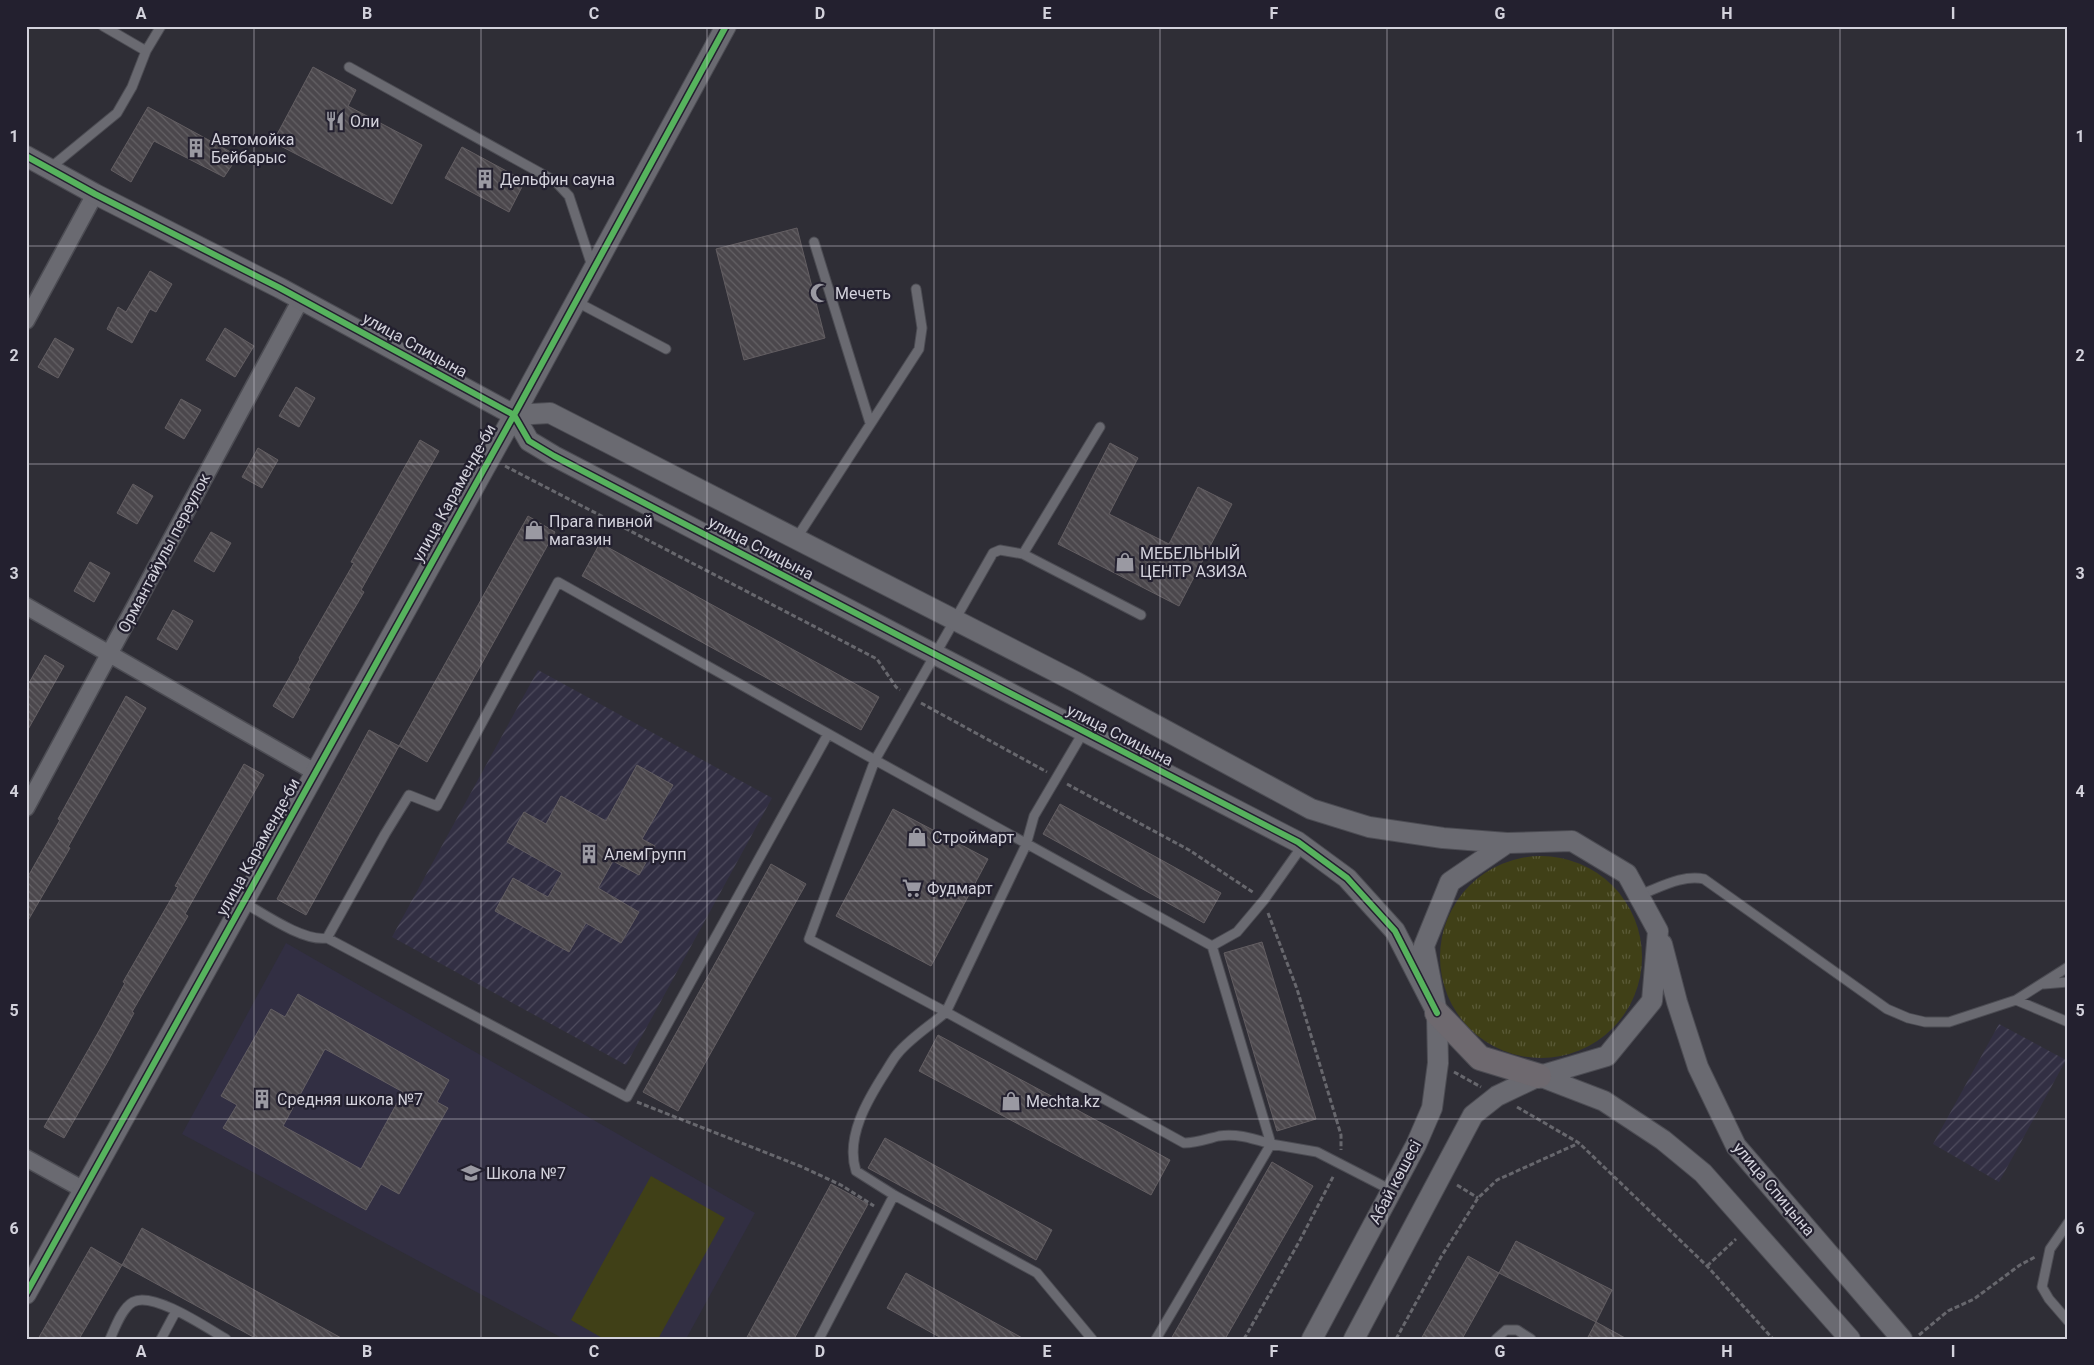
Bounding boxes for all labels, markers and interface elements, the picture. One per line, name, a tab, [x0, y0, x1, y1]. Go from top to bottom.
text: A	[136, 4, 147, 23]
text: B	[362, 4, 372, 23]
text: C	[589, 4, 599, 23]
text: D	[815, 4, 825, 23]
text: E	[1043, 4, 1052, 23]
text: F	[1270, 4, 1279, 23]
text: G	[1495, 4, 1506, 23]
text: H	[1721, 4, 1733, 23]
text: I	[1951, 4, 1955, 23]
restaurant icon: Оли	[324, 110, 346, 132]
place label: Оли	[350, 112, 380, 131]
text: 1	[9, 127, 19, 146]
text: 1	[2075, 127, 2085, 146]
place label: Автомойка Бейбарыс	[211, 130, 295, 167]
building icon: Автомойка Бейбарыс	[185, 137, 207, 159]
building icon: Дельфин сауна	[474, 168, 496, 190]
place label: Дельфин сауна	[500, 170, 615, 189]
mosque icon: Мечеть	[809, 282, 831, 304]
place label: Мечеть	[835, 284, 891, 303]
street label: улица Спицына	[359, 308, 471, 382]
text: 2	[9, 346, 19, 365]
text: 2	[2075, 346, 2085, 365]
street label: улица Караменде-би	[408, 421, 500, 565]
street label: Ормантайулы переулок	[114, 470, 214, 636]
place label: Прага пивной магазин	[549, 512, 653, 549]
street label: улица Спицына	[705, 512, 817, 584]
shop icon: Прага пивной магазин	[523, 519, 545, 541]
place label: МЕБЕЛЬНЫЙ ЦЕНТР АЗИЗА	[1140, 544, 1247, 581]
shop icon: МЕБЕЛЬНЫЙ ЦЕНТР АЗИЗА	[1114, 551, 1136, 573]
text: 3	[9, 564, 19, 583]
text: 3	[2075, 564, 2085, 583]
street label: улица Спицына	[1064, 700, 1176, 770]
street label: улица Караменде-би	[212, 775, 304, 919]
text: 4	[9, 782, 19, 801]
text: 4	[2075, 782, 2085, 801]
shop icon: Строймарт	[906, 826, 928, 848]
place label: Строймарт	[932, 828, 1014, 847]
building icon: АлемГрупп	[578, 843, 600, 865]
place label: АлемГрупп	[604, 845, 686, 864]
supermarket icon: Фудмарт	[901, 877, 923, 899]
place label: Фудмарт	[927, 879, 993, 898]
text: 5	[9, 1001, 19, 1020]
text: 5	[2075, 1001, 2085, 1020]
building icon: Средняя школа №7	[251, 1088, 273, 1110]
place label: Средняя школа №7	[277, 1090, 423, 1109]
shop icon: Mechta.kz	[1000, 1090, 1022, 1112]
place label: Mechta.kz	[1026, 1092, 1100, 1111]
street label: Абай көшесі	[1365, 1137, 1425, 1227]
street label: улица Спицына	[1729, 1138, 1819, 1240]
school or university icon: Школа №7	[460, 1162, 482, 1184]
place label: Школа №7	[486, 1164, 566, 1183]
text: 6	[9, 1219, 19, 1238]
text: 6	[2075, 1219, 2085, 1238]
text: A	[136, 1342, 147, 1361]
text: B	[362, 1342, 372, 1361]
text: C	[589, 1342, 599, 1361]
text: D	[815, 1342, 825, 1361]
text: E	[1043, 1342, 1052, 1361]
text: F	[1270, 1342, 1279, 1361]
text: G	[1495, 1342, 1506, 1361]
text: H	[1721, 1342, 1733, 1361]
text: I	[1951, 1342, 1955, 1361]

